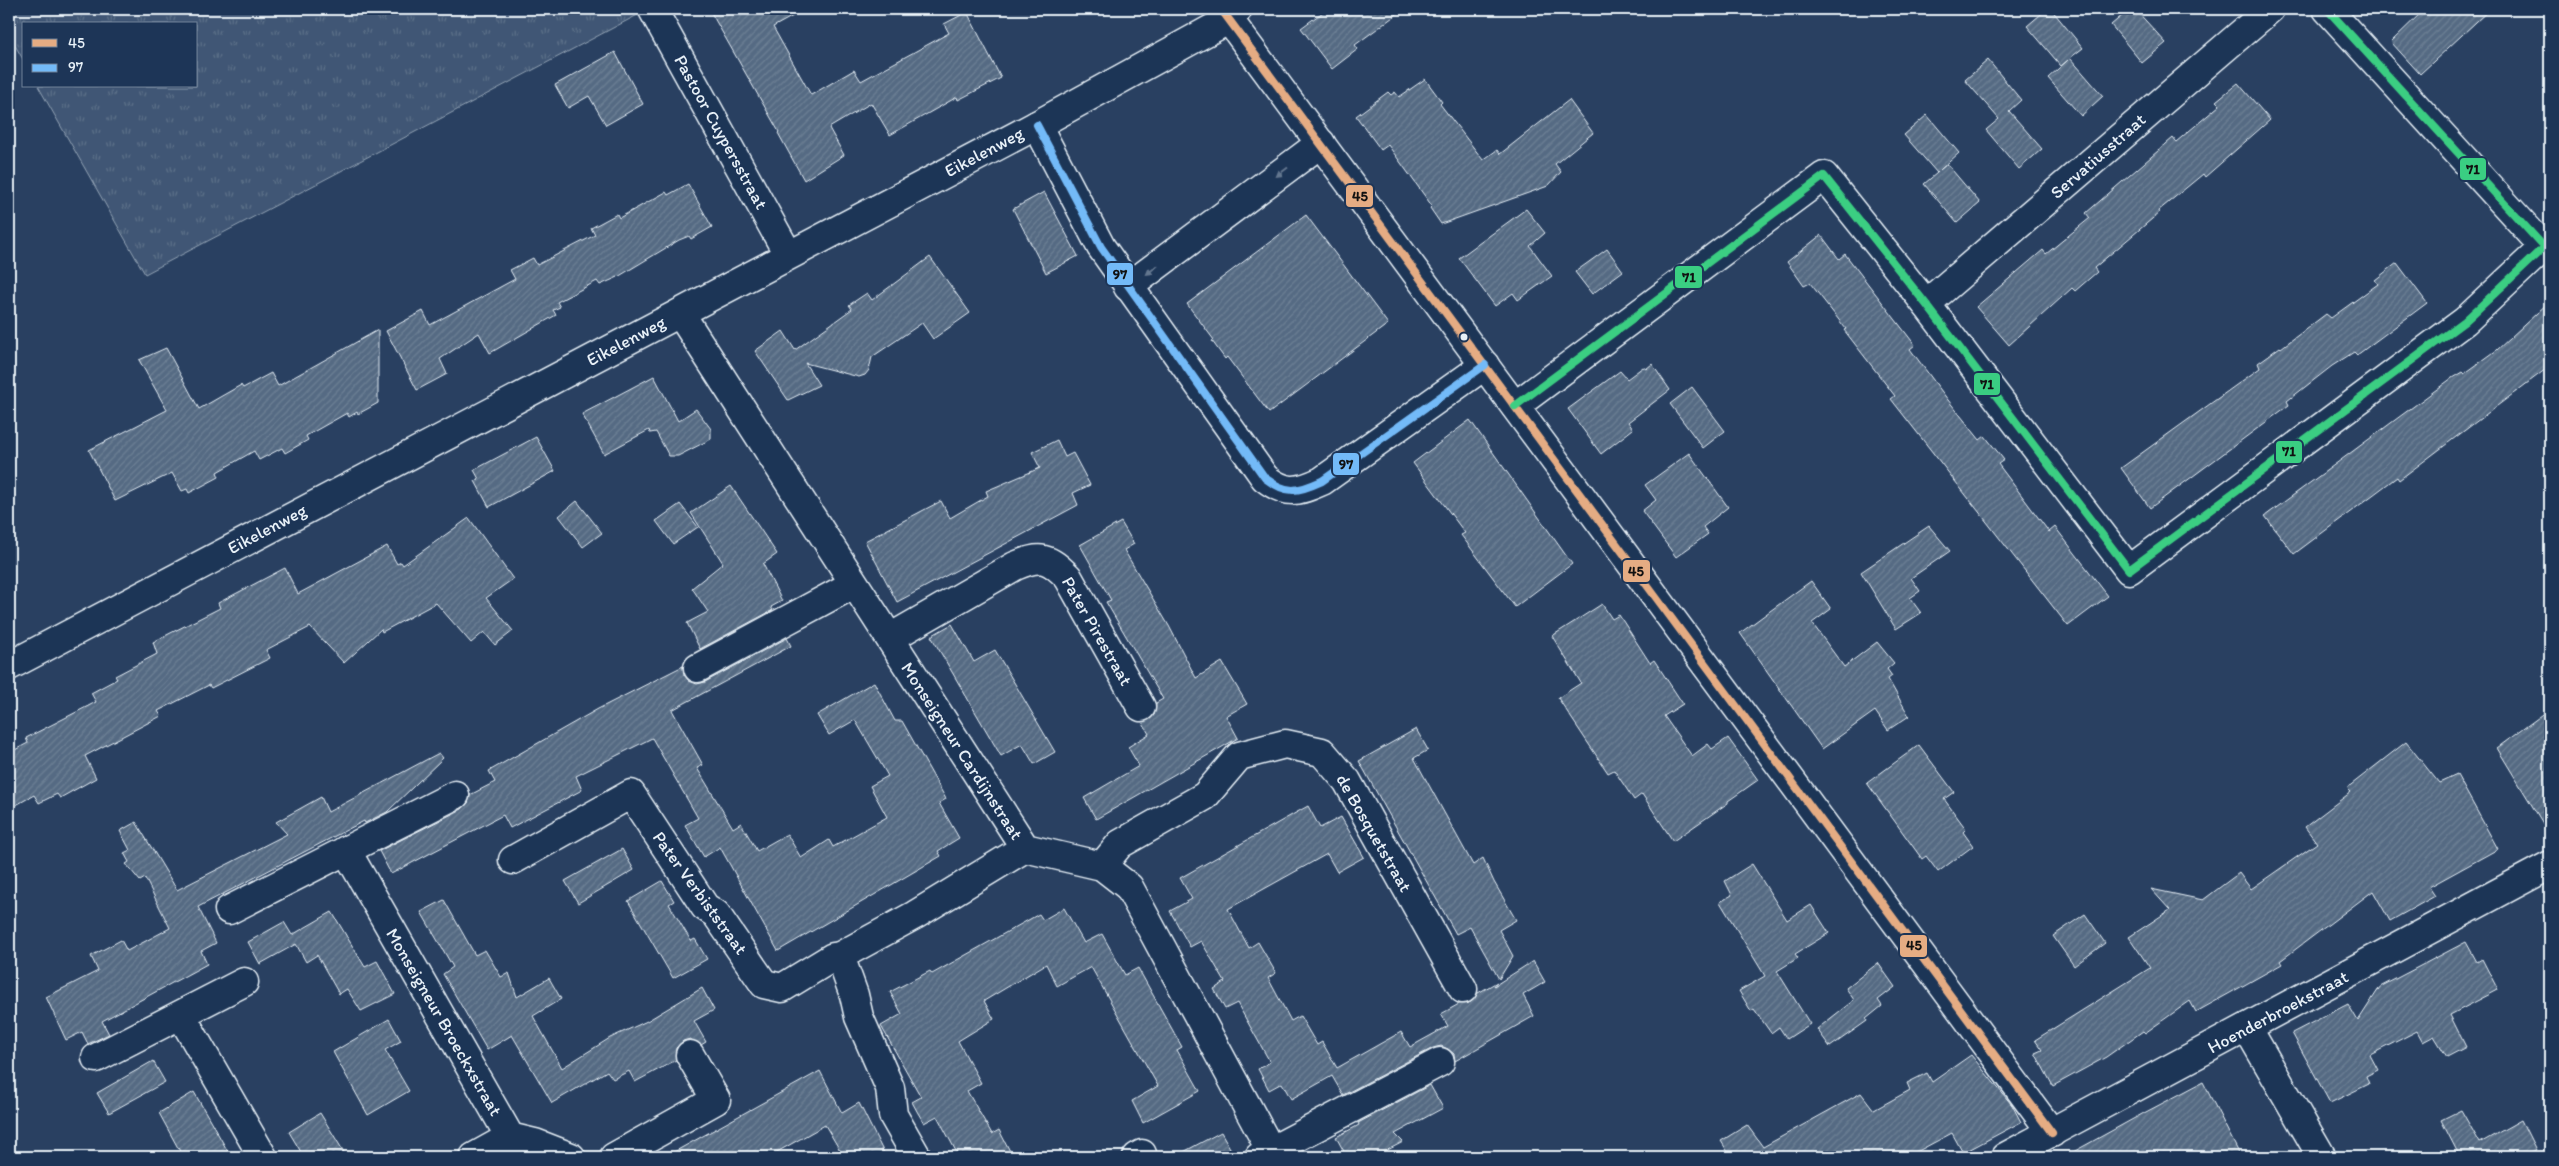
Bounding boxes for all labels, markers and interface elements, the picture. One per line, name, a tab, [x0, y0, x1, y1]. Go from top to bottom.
legend	[22, 22, 198, 88]
text: 45	[68, 34, 85, 52]
street label: Pastoor Cuypersstraat	[669, 51, 773, 213]
text: 97	[68, 58, 84, 76]
street label: Servatiusstraat	[2046, 108, 2150, 203]
street label: Eikelenweg	[941, 122, 1028, 182]
line badge: 71	[2459, 157, 2487, 181]
text: 71	[2465, 161, 2480, 178]
one-way arrow	[1276, 167, 1289, 178]
line badge: 45	[1345, 184, 1374, 208]
text: 45	[1352, 188, 1369, 205]
line badge: 97	[1106, 262, 1134, 286]
one-way arrow	[1146, 264, 1159, 275]
line badge: 71	[1674, 265, 1703, 289]
text: 97	[1113, 266, 1127, 283]
text: 71	[1681, 269, 1696, 286]
street label: Eikelenweg	[583, 311, 670, 371]
unlabelled marker	[1459, 332, 1469, 342]
line badge: 71	[1973, 372, 2001, 396]
text: 71	[1979, 376, 1994, 393]
line badge: 71	[2275, 440, 2303, 464]
text: 71	[2281, 443, 2296, 460]
line badge: 97	[1332, 452, 1360, 476]
text: 97	[1339, 456, 1353, 473]
street label: Eikelenweg	[224, 499, 311, 559]
line badge: 45	[1622, 559, 1651, 583]
text: 45	[1628, 563, 1645, 580]
street label: Pater Pirestraat	[1057, 572, 1137, 690]
street label: Monseigneur Cardijnstraat	[896, 658, 1028, 844]
street label: de Bosquetstraat	[1331, 770, 1417, 896]
street label: Pater Verbiststraat	[648, 827, 752, 959]
street label: Monseigneur Broeckxstraat	[381, 924, 507, 1120]
line badge: 45	[1899, 934, 1928, 958]
text: 45	[1906, 937, 1923, 954]
street label: Hoenderbroekstraat	[2204, 965, 2352, 1058]

